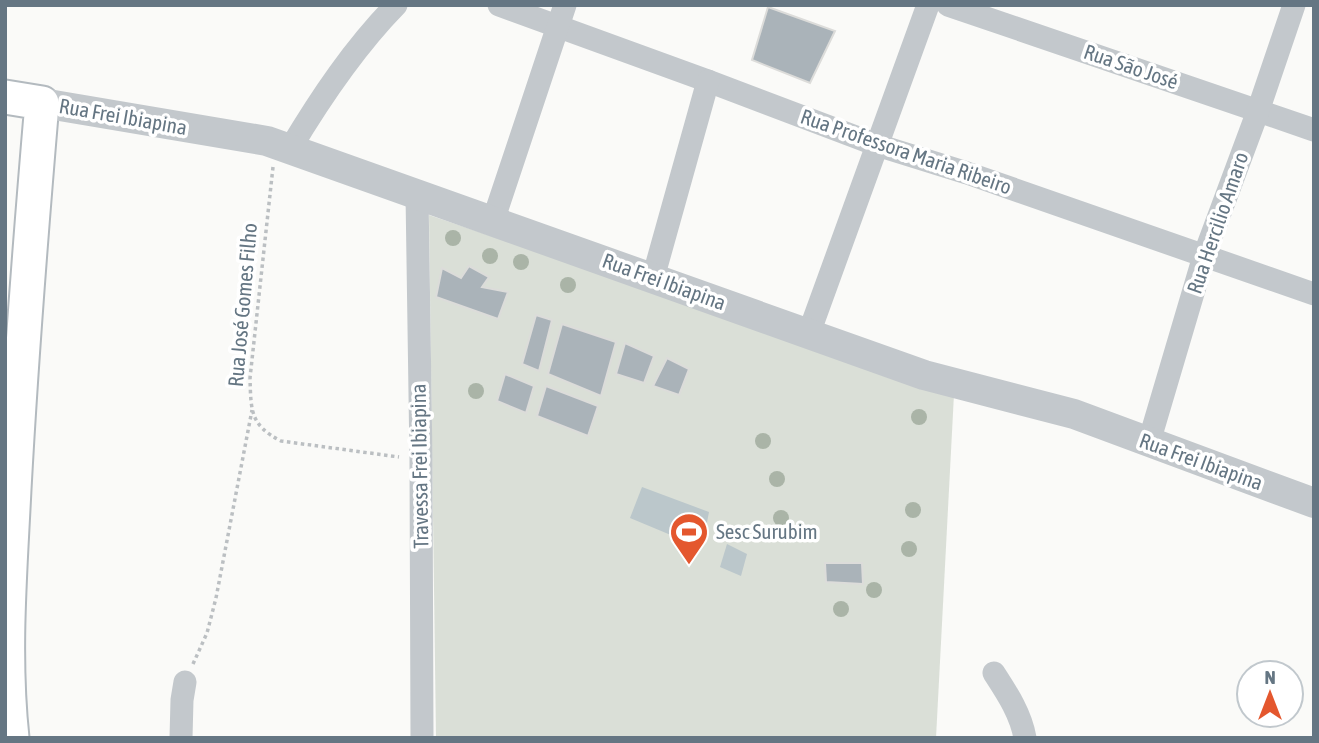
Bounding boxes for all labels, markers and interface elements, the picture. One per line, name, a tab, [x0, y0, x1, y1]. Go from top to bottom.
street label: Rua São José	[1081, 39, 1182, 93]
street label: Rua Frei Ibiapina	[57, 93, 189, 139]
street label: Rua Professora Maria Ribeiro	[798, 104, 1015, 198]
street label: Rua Hercilio Amaro	[1182, 149, 1253, 297]
street label: Rua José Gomes Filho	[223, 222, 261, 388]
street label: Rua Frei Ibiapina	[599, 248, 729, 314]
street label: Travessa Frei Ibiapina	[406, 383, 432, 549]
street label: Rua Frei Ibiapina	[1136, 428, 1266, 494]
sports icon: Sesc Surubim	[668, 511, 710, 566]
place label: Sesc Surubim	[716, 519, 818, 543]
north arrow	[1235, 659, 1305, 729]
text: N	[1264, 666, 1276, 688]

